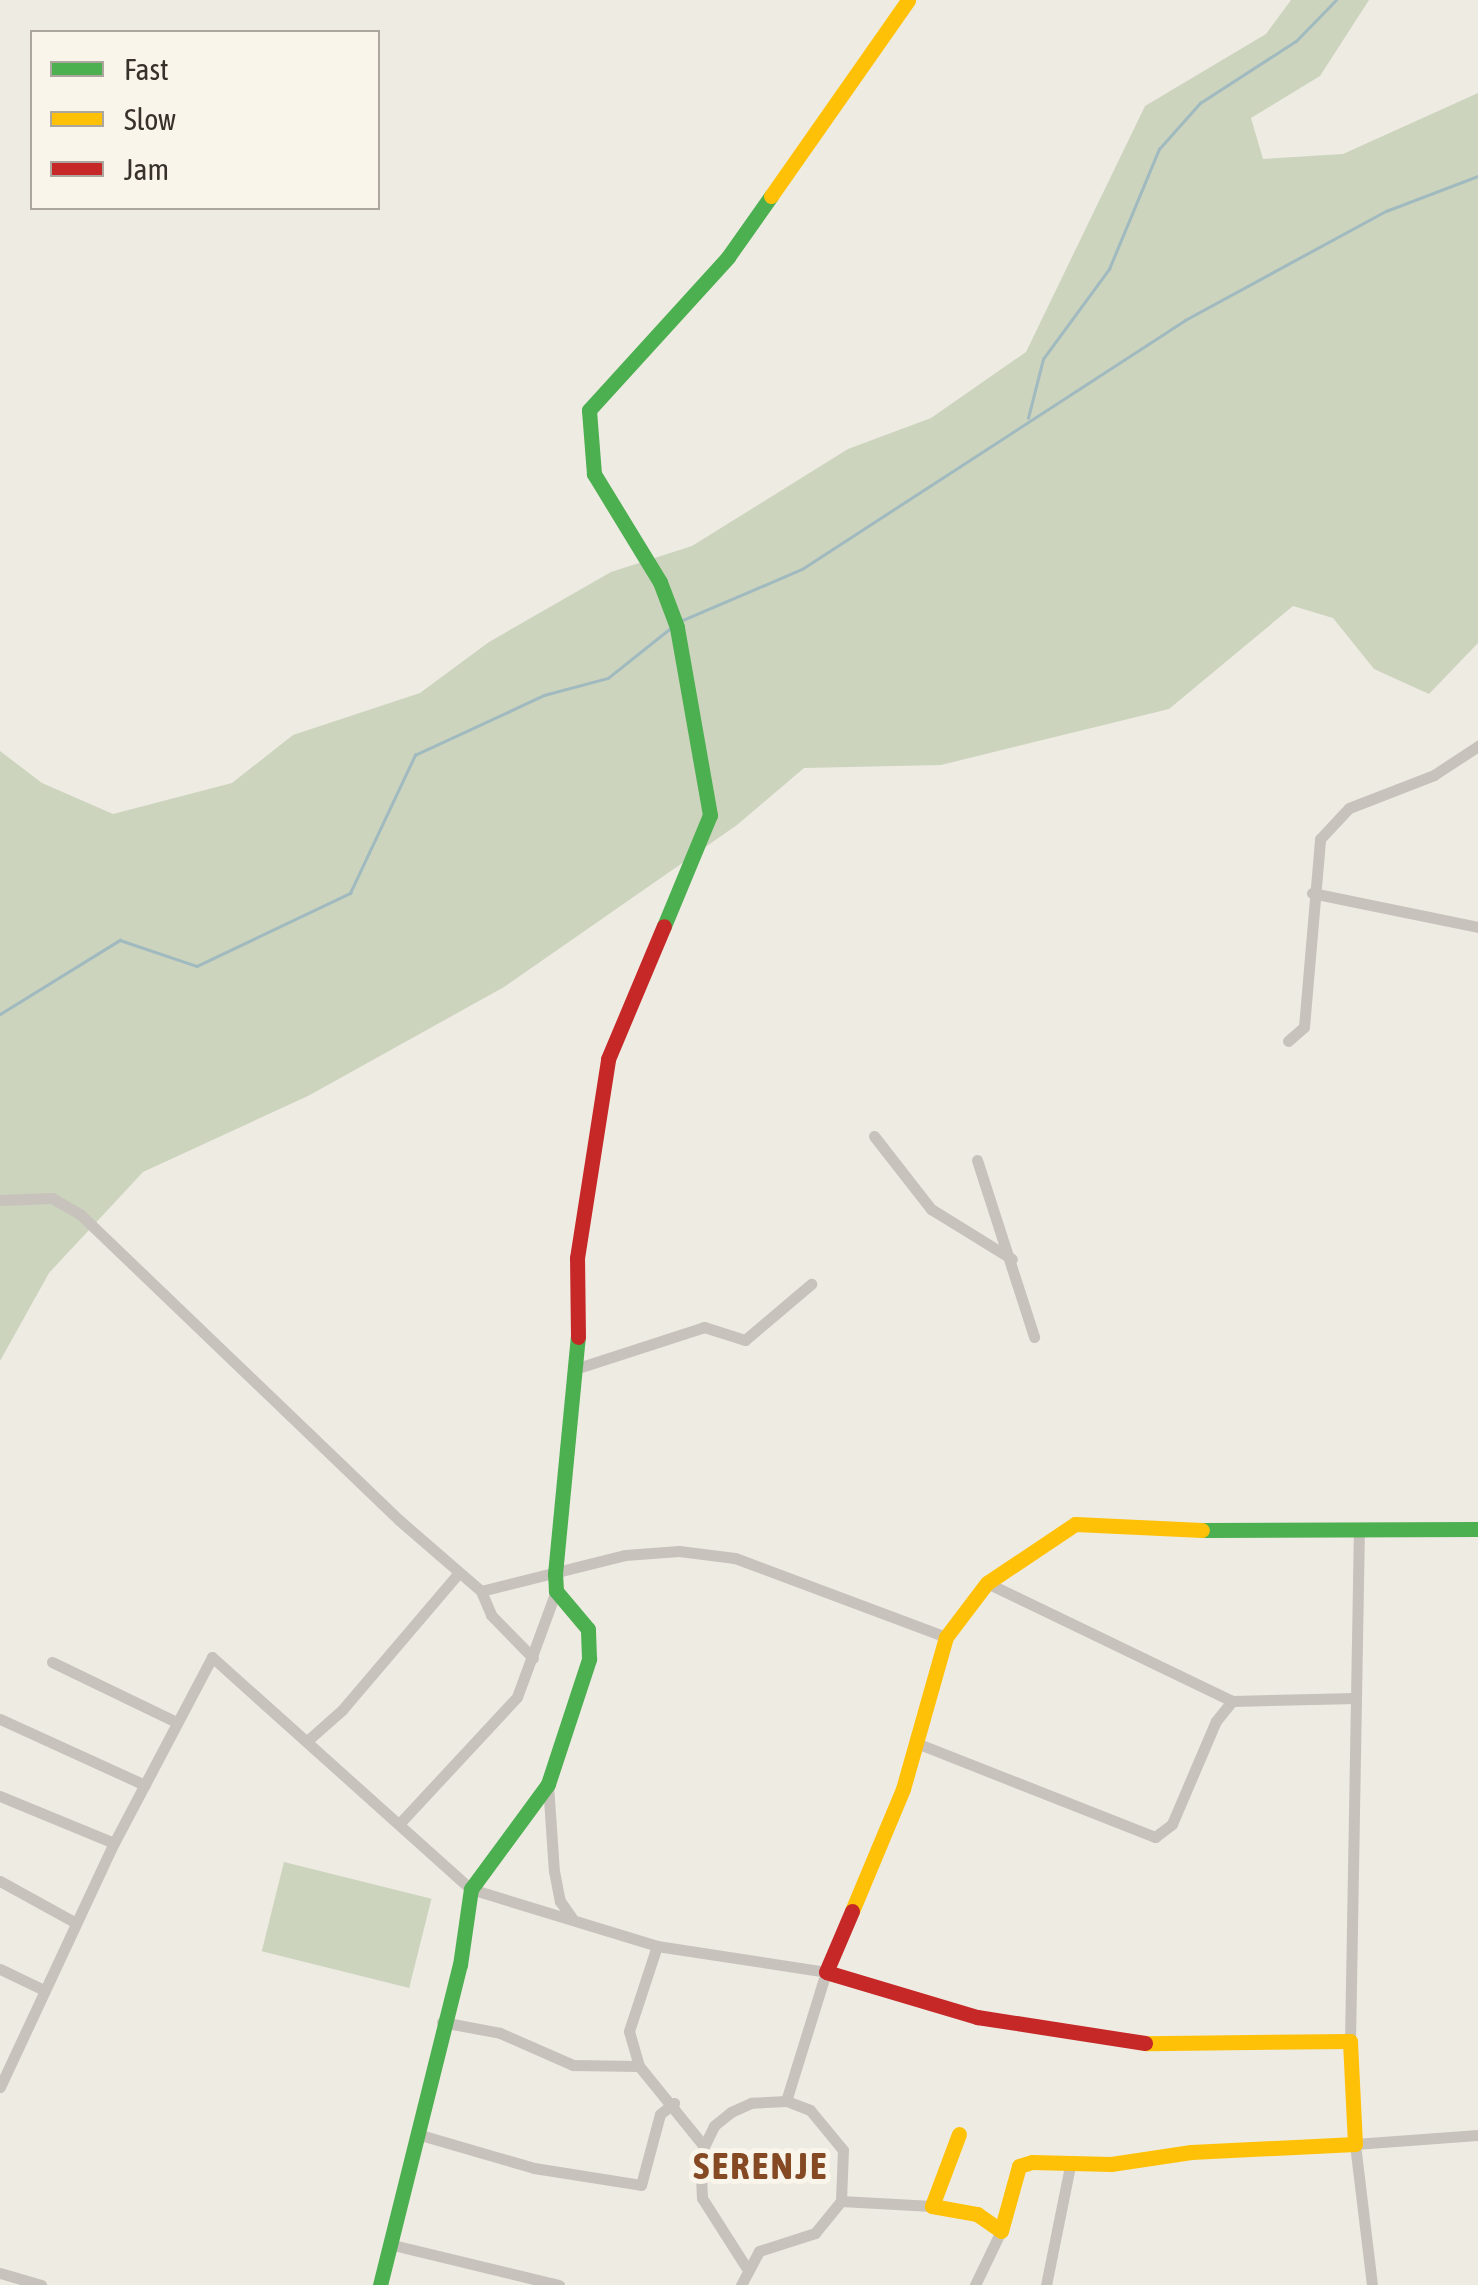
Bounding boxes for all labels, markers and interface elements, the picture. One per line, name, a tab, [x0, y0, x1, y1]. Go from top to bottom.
legend	[30, 30, 380, 210]
text: Fast	[124, 52, 169, 86]
text: Slow	[124, 102, 176, 136]
text: Jam	[124, 152, 169, 186]
district label: SERENJE	[693, 2143, 829, 2189]

